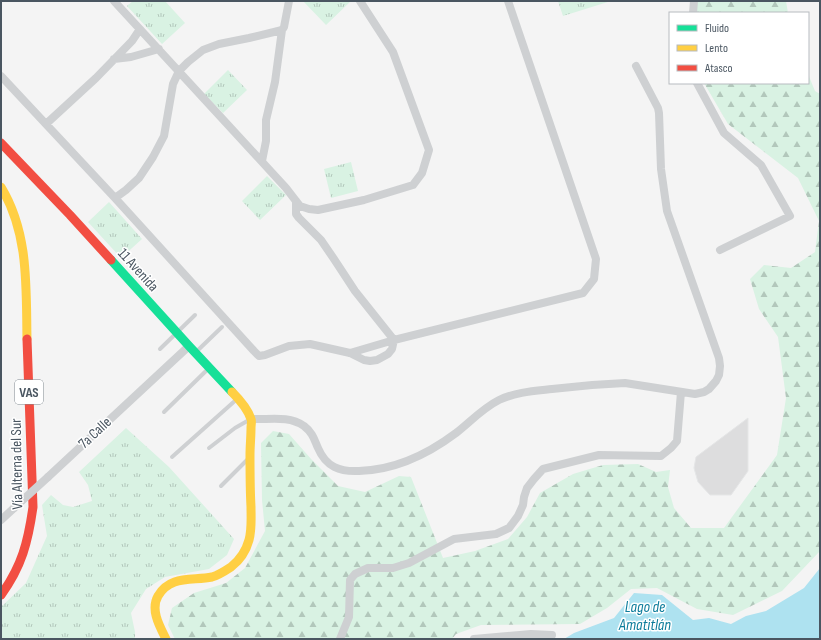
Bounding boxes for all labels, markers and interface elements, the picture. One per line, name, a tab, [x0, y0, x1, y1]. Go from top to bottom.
legend	[669, 12, 809, 84]
text: Fluido	[705, 21, 729, 36]
text: Lento	[705, 41, 728, 56]
text: Atasco	[704, 61, 732, 76]
street label: 11 Avenida	[114, 244, 163, 296]
road number: VAS	[15, 380, 43, 404]
street label: 7a Calle	[74, 413, 116, 453]
street label: Vía Alterna del Sur	[7, 418, 27, 510]
water label: Lago de Amatitlán	[618, 598, 671, 635]

